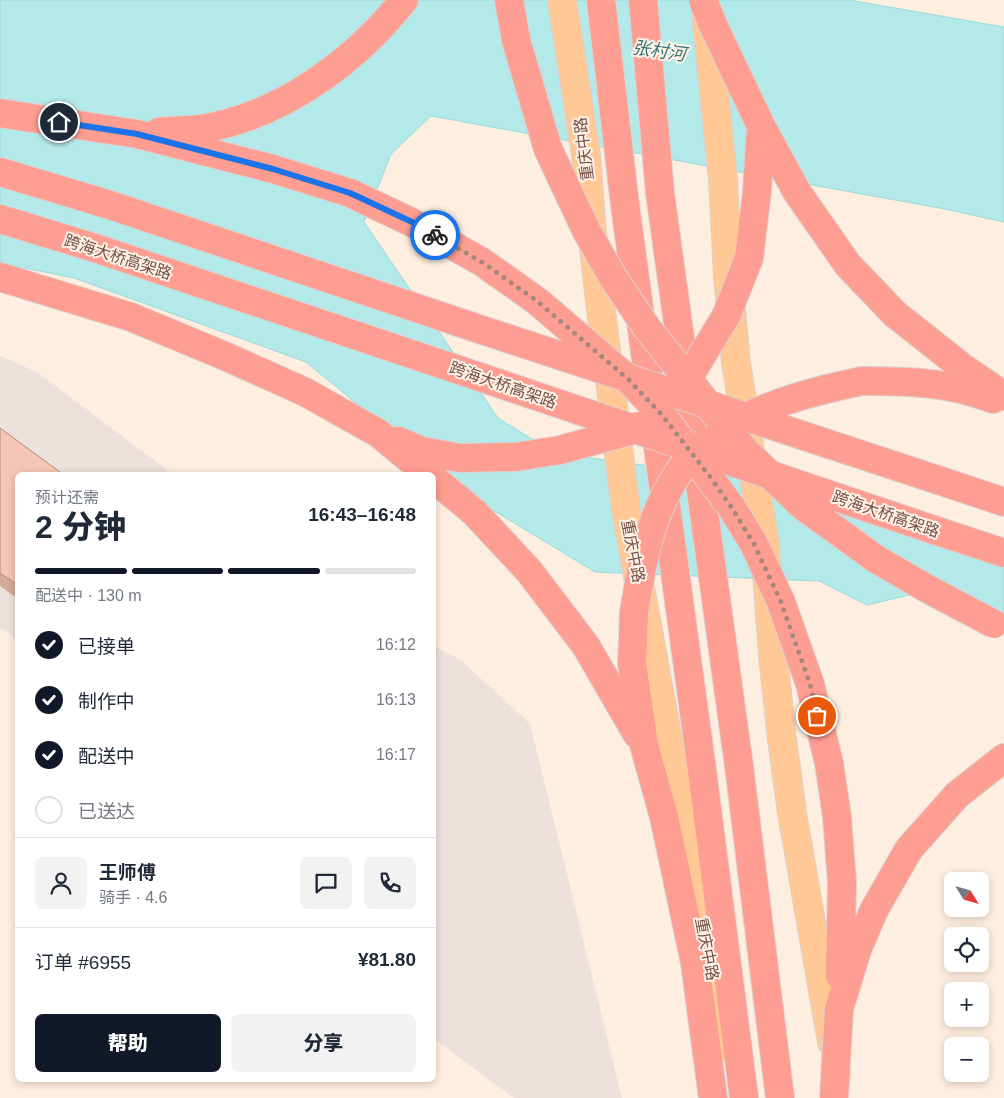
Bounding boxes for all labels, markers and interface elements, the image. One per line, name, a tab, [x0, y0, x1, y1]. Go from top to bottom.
water label: 张村河	[631, 37, 690, 65]
pin	[38, 101, 80, 143]
icon: home	[45, 108, 73, 136]
street label: 重庆中路	[572, 116, 596, 182]
courier	[410, 210, 460, 260]
icon: bike	[421, 221, 449, 249]
street label: 跨海大桥高架路	[62, 232, 174, 282]
street label: 跨海大桥高架路	[447, 359, 559, 411]
street label: 跨海大桥高架路	[830, 488, 942, 540]
text: 预计还需	[35, 489, 99, 506]
text: 16:43–16:48	[308, 504, 416, 525]
text: 2 分钟	[35, 509, 126, 545]
street label: 重庆中路	[619, 518, 647, 584]
text: 配送中 · 130 m	[35, 587, 142, 604]
icon: check	[35, 631, 63, 659]
text: 已接单	[78, 636, 135, 657]
text: 16:12	[376, 636, 416, 653]
icon: check	[35, 686, 63, 714]
text: 制作中	[78, 691, 135, 712]
text: 16:13	[376, 691, 416, 708]
pin	[796, 695, 838, 737]
icon: bag	[803, 702, 831, 730]
icon: check	[35, 741, 63, 769]
text: 配送中	[78, 746, 135, 767]
text: 16:17	[376, 746, 416, 763]
text: 已送达	[78, 801, 135, 822]
button: person	[35, 857, 87, 909]
button: chat	[300, 857, 352, 909]
button: phone	[364, 857, 416, 909]
text: 王师傅	[99, 862, 156, 883]
north arrow	[944, 872, 989, 918]
map controls	[944, 872, 989, 1082]
text: 骑手 · 4.6	[99, 889, 167, 906]
street label: 重庆中路	[693, 916, 721, 982]
button: locate	[944, 927, 989, 972]
text: ¥81.80	[358, 949, 416, 970]
text: 订单 #6955	[35, 952, 131, 973]
button: +	[944, 982, 989, 1027]
button: 帮助	[35, 1014, 221, 1072]
button: 分享	[231, 1014, 416, 1072]
button: −	[944, 1037, 989, 1082]

